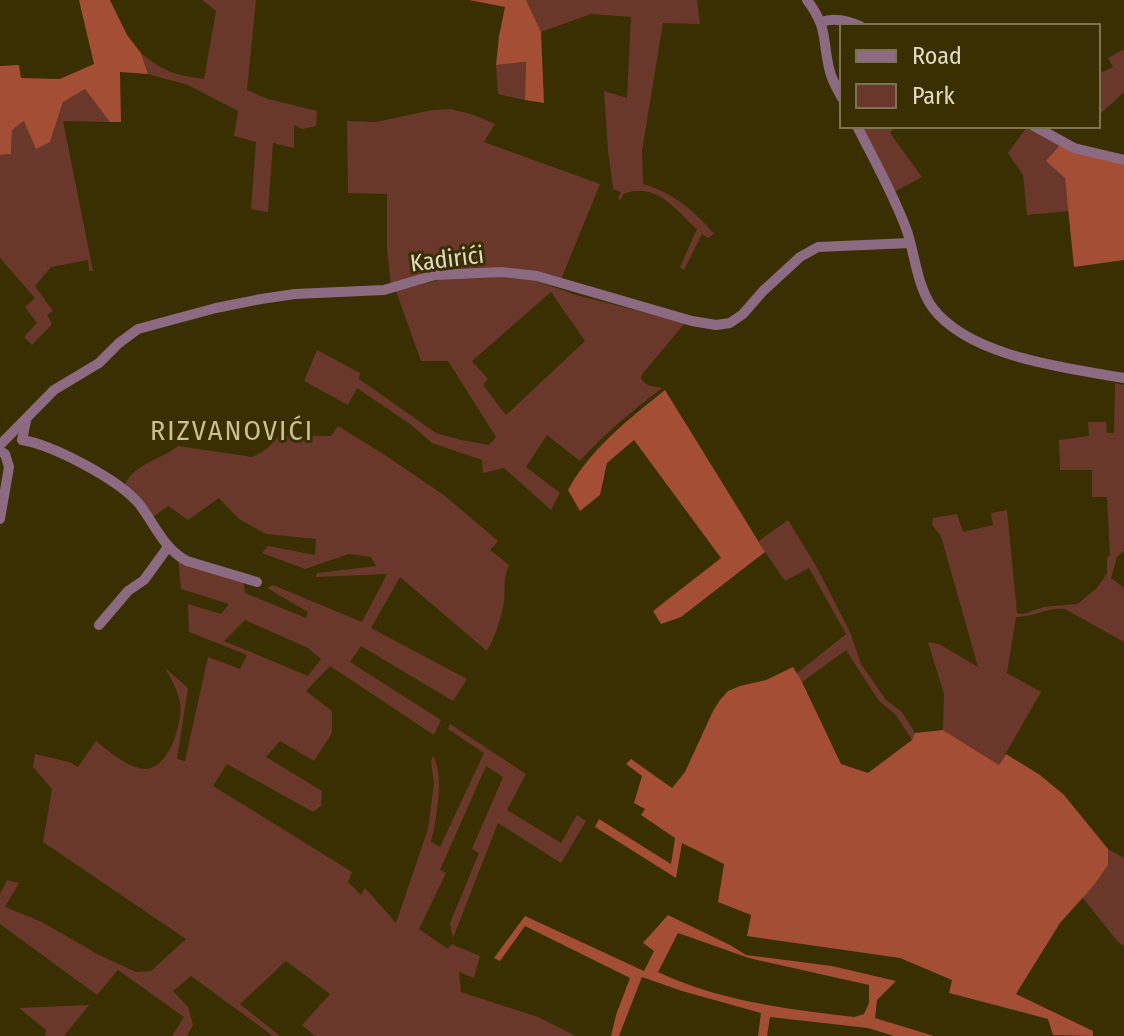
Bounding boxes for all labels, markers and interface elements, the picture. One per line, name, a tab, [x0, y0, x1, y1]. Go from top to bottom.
legend	[840, 24, 1100, 128]
text: Road	[912, 42, 962, 70]
text: Park	[912, 82, 955, 110]
street label: Kadirići	[409, 241, 485, 277]
district label: RIZVANOVIĆI	[150, 414, 314, 447]

